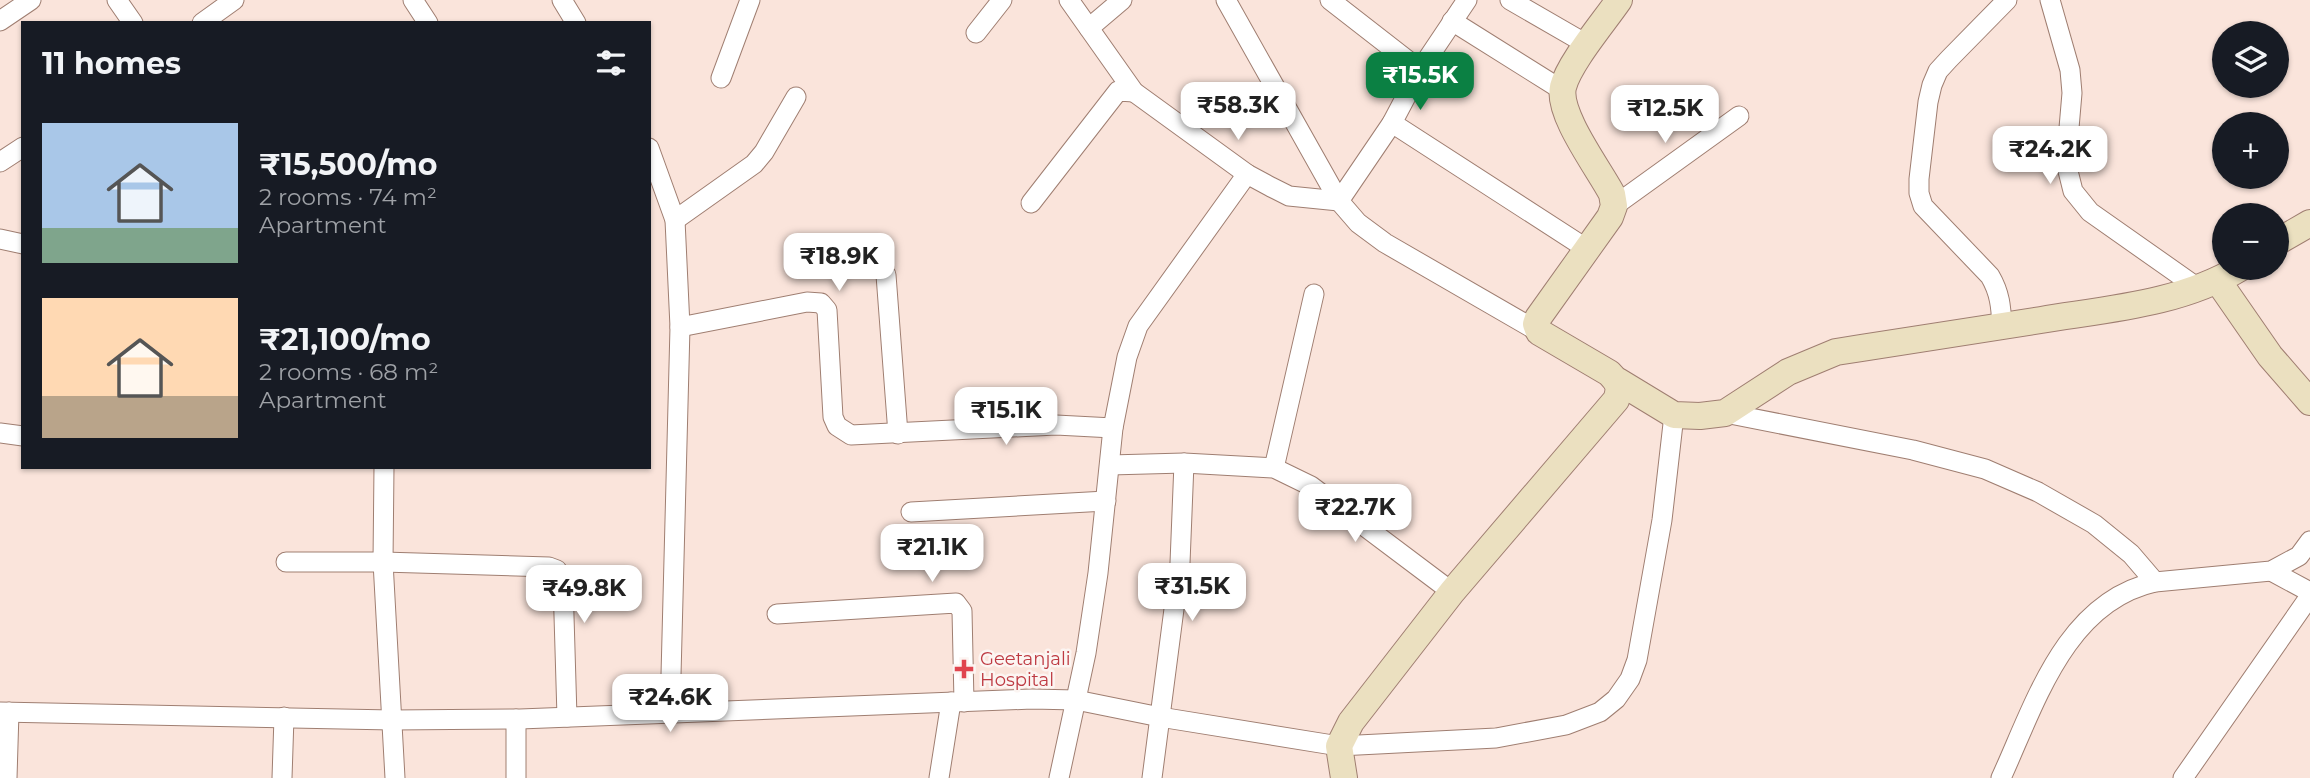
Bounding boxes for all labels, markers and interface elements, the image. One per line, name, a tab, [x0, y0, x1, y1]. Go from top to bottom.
map controls	[2212, 21, 2289, 280]
button: layers	[2212, 21, 2289, 98]
icon: filters	[592, 44, 630, 82]
text: 11 homes	[42, 45, 181, 82]
pin: ₹15.5K	[1363, 52, 1477, 112]
text: ₹15.5K	[1382, 61, 1458, 89]
pin: ₹58.3K	[1181, 82, 1295, 142]
pin: ₹12.5K	[1608, 86, 1722, 145]
text: ₹58.3K	[1197, 91, 1279, 119]
text: ₹12.5K	[1627, 94, 1703, 122]
button: +	[2212, 112, 2289, 189]
pin: ₹24.2K	[1993, 127, 2107, 186]
text: ₹24.2K	[2008, 135, 2092, 163]
text: ₹15,500/mo	[259, 146, 437, 183]
icon: home	[98, 151, 182, 235]
text: 2 rooms · 74 m²	[259, 183, 437, 211]
button: −	[2212, 203, 2289, 280]
text: Apartment	[259, 211, 387, 239]
pin: ₹18.9K	[782, 233, 896, 293]
text: ₹18.9K	[800, 242, 878, 270]
text: ₹21,100/mo	[259, 321, 431, 358]
icon: home	[98, 326, 182, 410]
text: 2 rooms · 68 m²	[259, 358, 438, 386]
text: Apartment	[259, 386, 387, 414]
pin: ₹15.1K	[949, 388, 1063, 447]
text: ₹15.1K	[970, 396, 1042, 424]
pin: ₹22.7K	[1298, 484, 1412, 544]
text: ₹22.7K	[1315, 493, 1395, 521]
pin: ₹21.1K	[875, 524, 989, 584]
text: ₹21.1K	[897, 533, 967, 561]
pin: ₹31.5K	[1135, 564, 1249, 623]
pin: ₹49.8K	[527, 566, 641, 625]
text: ₹31.5K	[1154, 572, 1230, 600]
text: ₹49.8K	[542, 574, 626, 602]
place label: Geetanjali Hospital	[980, 648, 1071, 691]
marker: Geetanjali Hospital	[954, 659, 974, 679]
pin: ₹24.6K	[613, 674, 727, 734]
text: ₹24.6K	[628, 683, 712, 711]

